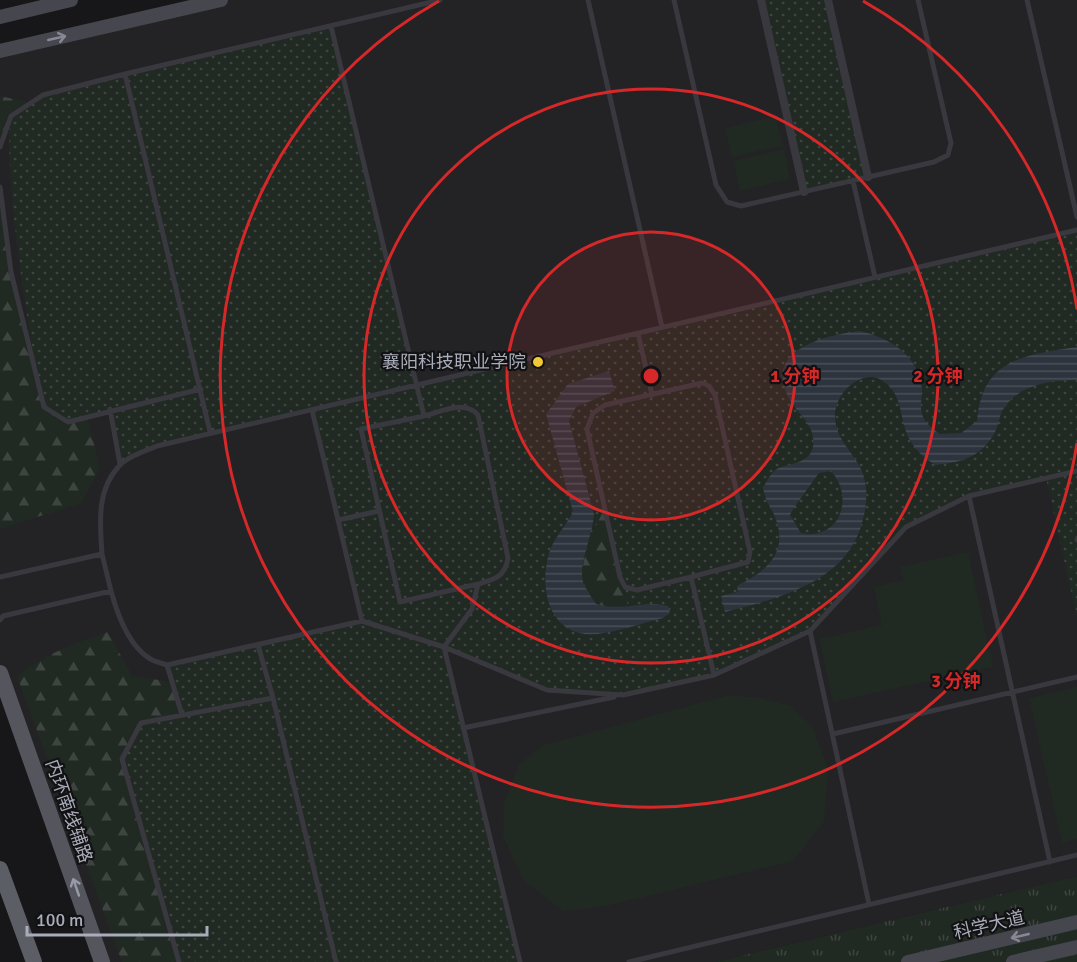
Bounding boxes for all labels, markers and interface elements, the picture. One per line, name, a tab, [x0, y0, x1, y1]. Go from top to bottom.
one-way arrow	[47, 31, 66, 43]
place label: 襄阳科技职业学院	[382, 351, 526, 373]
marker: 襄阳科技职业学院	[531, 355, 545, 369]
text: 1 分钟	[770, 365, 820, 387]
text: 2 分钟	[913, 365, 963, 387]
centre of rings	[641, 366, 661, 386]
text: 3 分钟	[931, 670, 981, 692]
street label: 内环南线辅路	[41, 756, 97, 866]
one-way arrow	[69, 878, 80, 897]
scale bar	[27, 899, 207, 937]
street label: 科学大道	[951, 906, 1027, 944]
text: 100 m	[36, 909, 83, 931]
one-way arrow	[1011, 930, 1030, 942]

